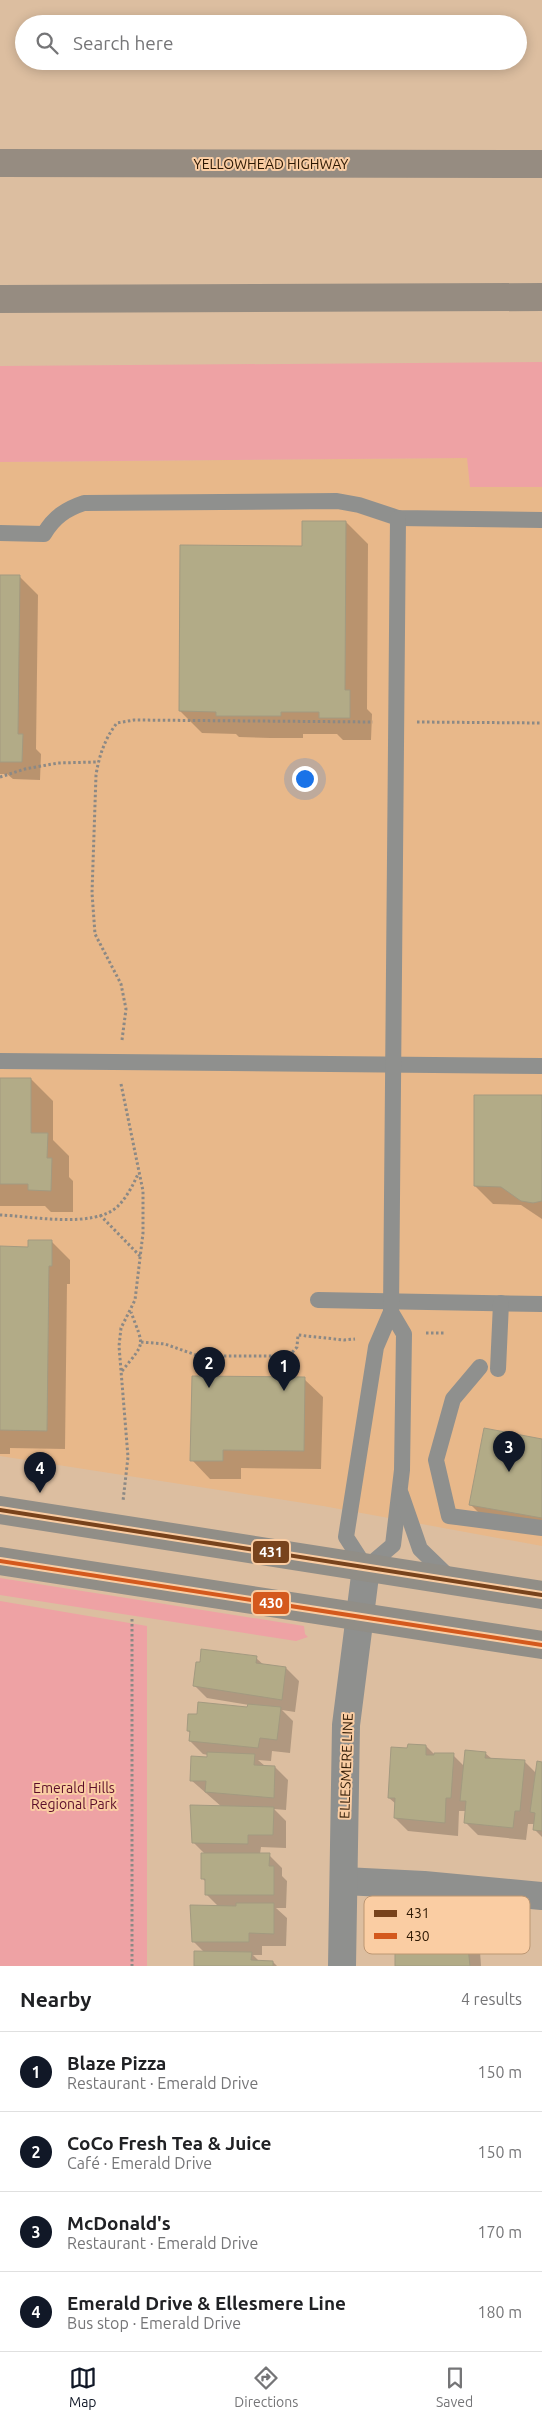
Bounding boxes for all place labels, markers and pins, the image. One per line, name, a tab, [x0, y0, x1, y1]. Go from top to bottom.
pin: 2	[193, 1347, 225, 1388]
pin: 1	[268, 1350, 300, 1391]
pin: 3	[493, 1431, 525, 1472]
pin: 4	[24, 1452, 56, 1493]

